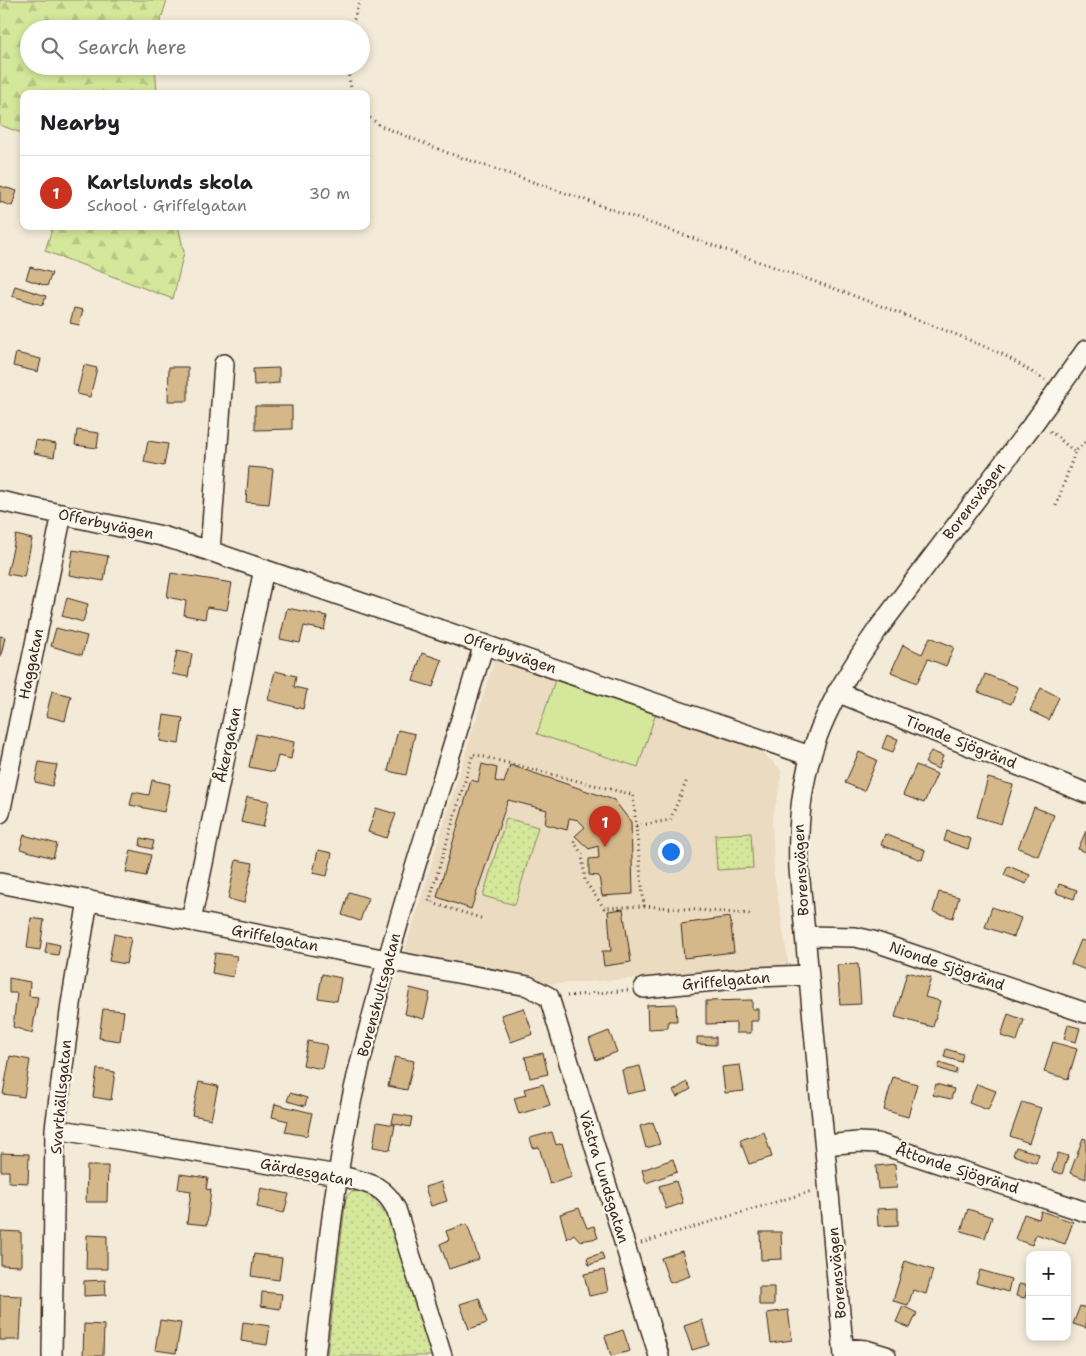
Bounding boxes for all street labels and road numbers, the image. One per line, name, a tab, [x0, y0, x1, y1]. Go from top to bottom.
street label: Borensvägen	[938, 458, 1010, 544]
street label: Offerbyvägen	[56, 504, 156, 544]
street label: Haggatan	[14, 627, 48, 701]
street label: Offerbyvägen	[461, 628, 559, 678]
street label: Åkergatan	[208, 705, 246, 785]
street label: Tionde Sjögränd	[902, 710, 1020, 774]
street label: Borensvägen	[789, 824, 813, 916]
street label: Griffelgatan	[230, 920, 320, 956]
street label: Borenshultsgatan	[353, 931, 405, 1059]
street label: Nionde Sjögränd	[887, 937, 1008, 995]
street label: Griffelgatan	[681, 967, 771, 995]
street label: Svarthällsgatan	[46, 1039, 76, 1155]
street label: Västra Lundsgatan	[574, 1108, 634, 1246]
street label: Åttonde Sjögränd	[893, 1138, 1022, 1199]
street label: Gärdesgatan	[259, 1153, 355, 1191]
street label: Borensvägen	[823, 1226, 851, 1320]

